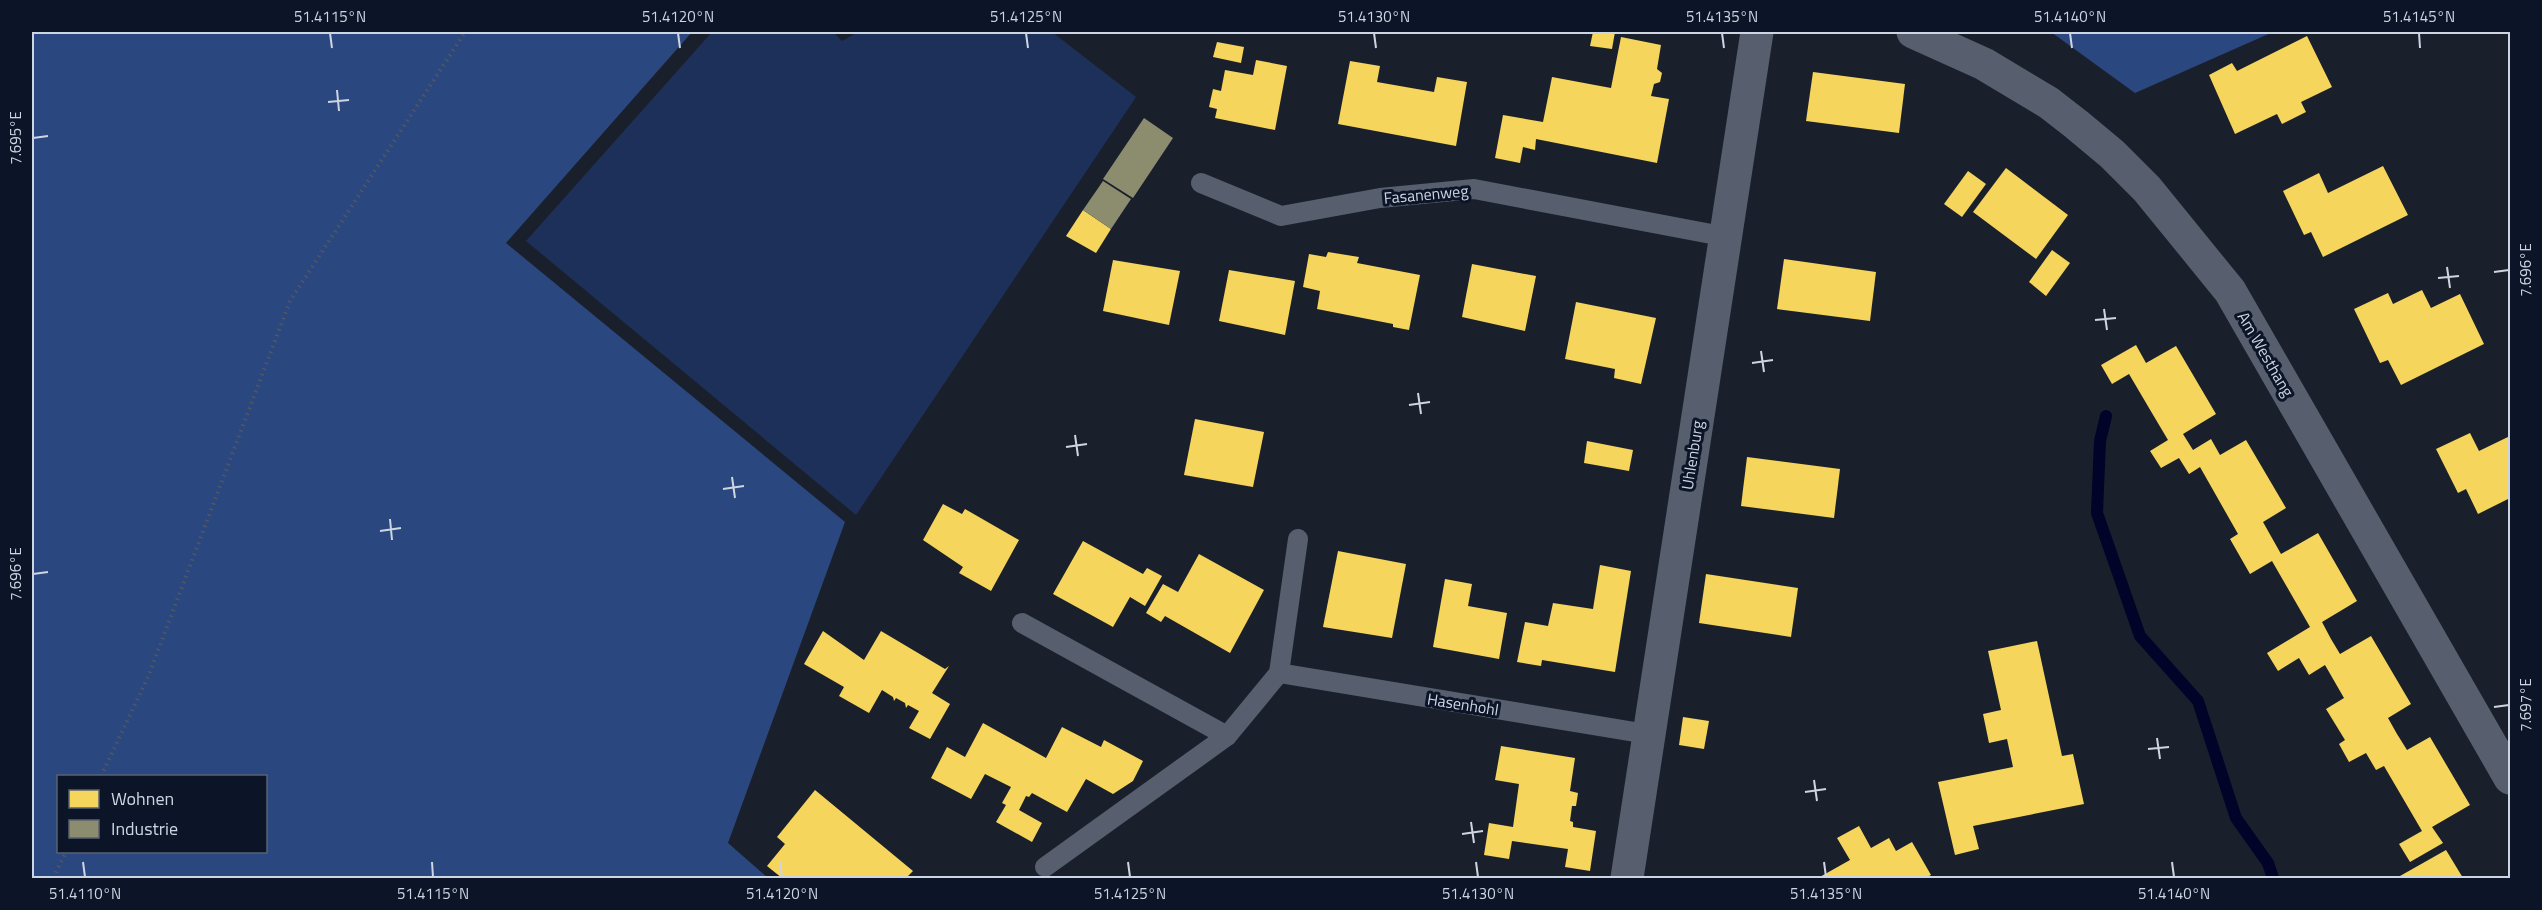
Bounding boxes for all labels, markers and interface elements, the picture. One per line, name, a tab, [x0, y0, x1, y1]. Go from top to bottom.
text: 51.4115°N	[294, 5, 366, 28]
text: 51.4120°N	[642, 5, 714, 28]
text: 51.4125°N	[990, 5, 1062, 28]
text: 51.4130°N	[1338, 5, 1410, 28]
text: 51.4135°N	[1686, 5, 1758, 28]
text: 51.4140°N	[2034, 5, 2106, 28]
text: 51.4145°N	[2383, 5, 2455, 28]
text: 7.695°E	[4, 111, 27, 165]
street label: Fasanenweg	[1383, 178, 1469, 210]
text: 7.696°E	[2514, 243, 2537, 297]
street label: Am Westhang	[2232, 307, 2300, 401]
street label: Uhlenburg	[1675, 419, 1709, 491]
text: 7.696°E	[4, 547, 27, 601]
text: 7.697°E	[2514, 678, 2537, 732]
street label: Hasenhohl	[1425, 686, 1501, 722]
legend	[57, 775, 267, 853]
text: Wohnen	[111, 785, 174, 812]
text: Industrie	[111, 815, 178, 842]
text: 51.4110°N	[49, 882, 121, 905]
text: 51.4115°N	[397, 882, 469, 905]
text: 51.4120°N	[746, 882, 818, 905]
text: 51.4125°N	[1094, 882, 1166, 905]
text: 51.4130°N	[1442, 882, 1514, 905]
text: 51.4135°N	[1790, 882, 1862, 905]
text: 51.4140°N	[2138, 882, 2210, 905]

